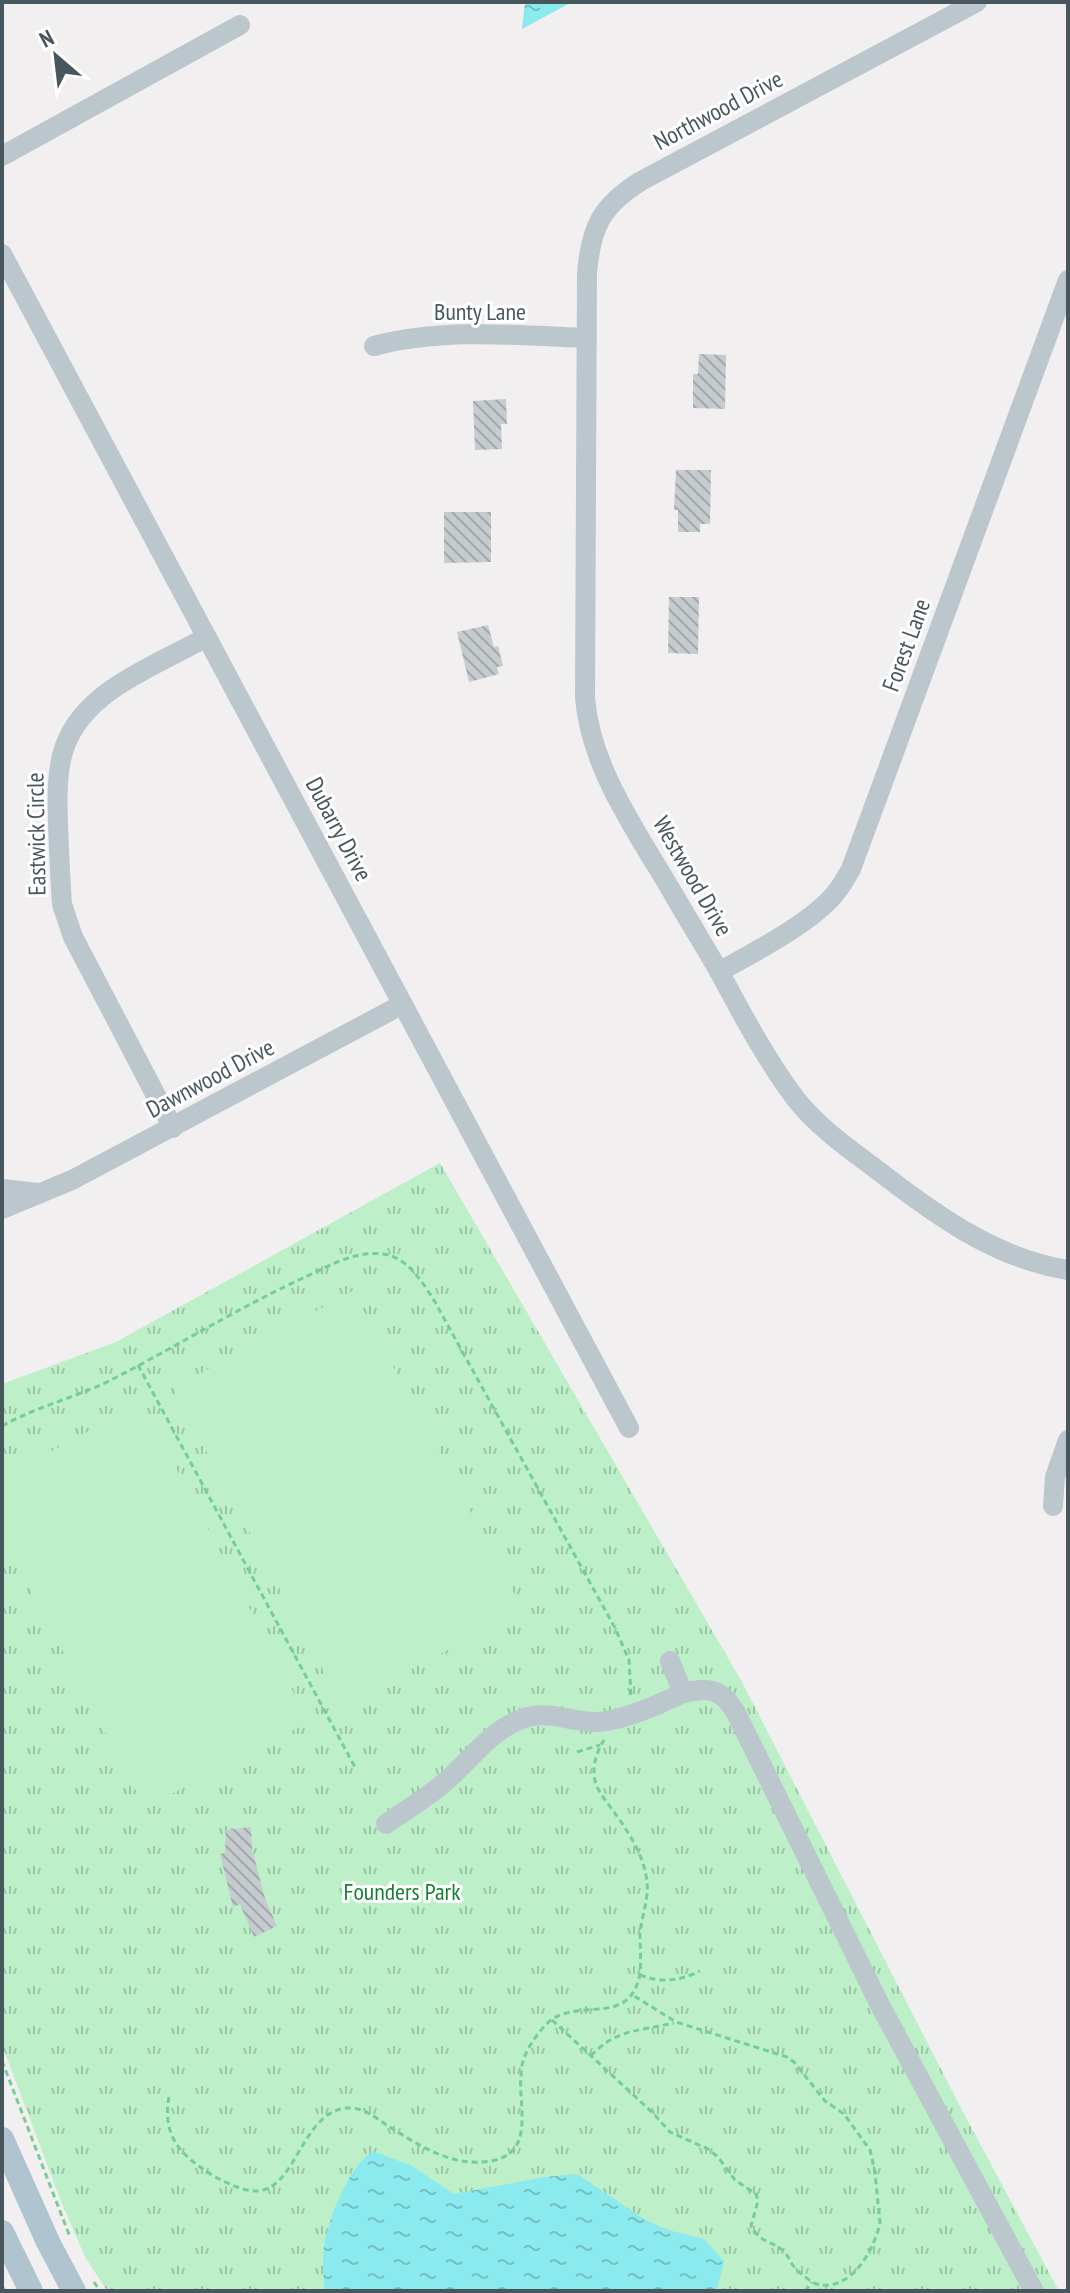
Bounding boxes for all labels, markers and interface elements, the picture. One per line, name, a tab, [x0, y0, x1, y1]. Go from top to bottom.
north arrow	[16, 16, 96, 96]
text: N	[35, 23, 58, 53]
street label: Northwood Drive	[648, 63, 788, 157]
street label: Bunty Lane	[434, 296, 526, 327]
street label: Forest Lane	[875, 594, 937, 696]
street label: Eastwick Circle	[19, 772, 53, 896]
street label: Dubarry Drive	[299, 772, 379, 886]
street label: Westwood Drive	[646, 810, 740, 942]
street label: Dawnwood Drive	[141, 1031, 279, 1125]
park label: Founders Park	[344, 1876, 461, 1907]

